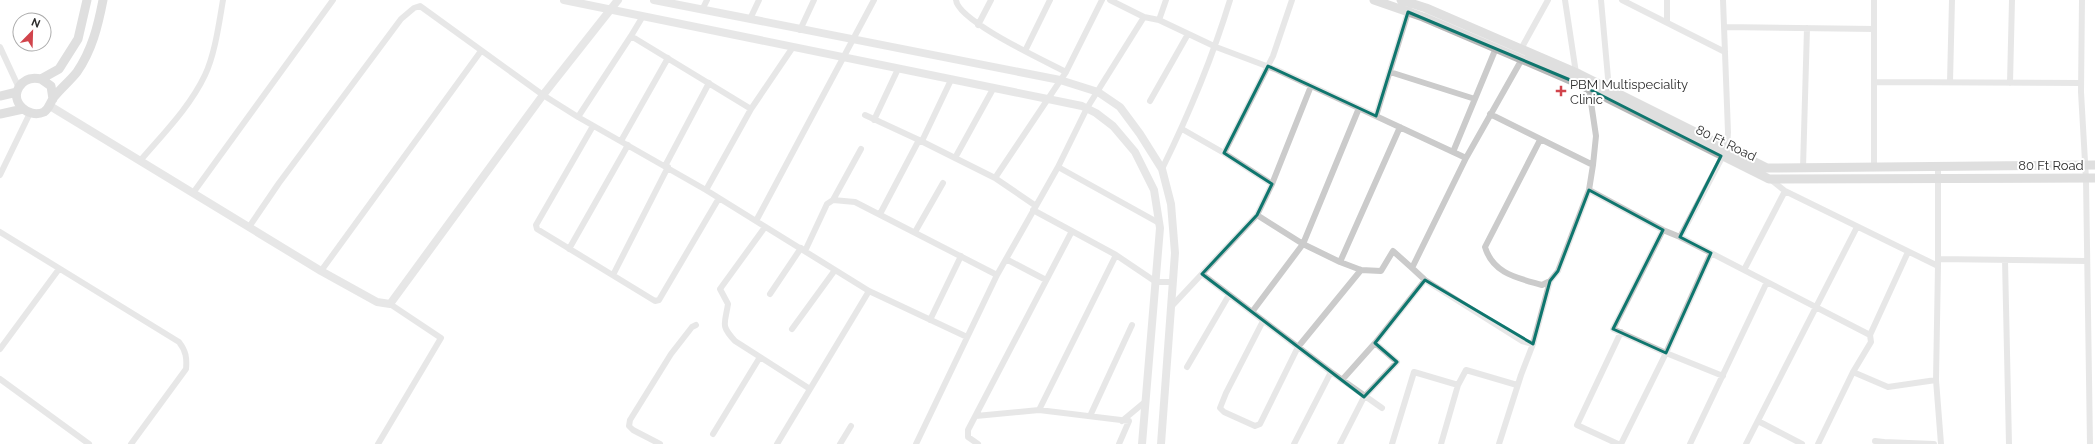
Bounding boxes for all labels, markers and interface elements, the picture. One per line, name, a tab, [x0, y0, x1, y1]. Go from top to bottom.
north arrow	[12, 12, 52, 52]
text: N	[29, 16, 42, 31]
place label: PBM Multispeciality Clinic	[1570, 77, 1688, 107]
marker: PBM Multispeciality Clinic	[1555, 85, 1567, 97]
street label: 80 Ft Road	[1693, 122, 1759, 164]
street label: 80 Ft Road	[2018, 158, 2084, 173]

